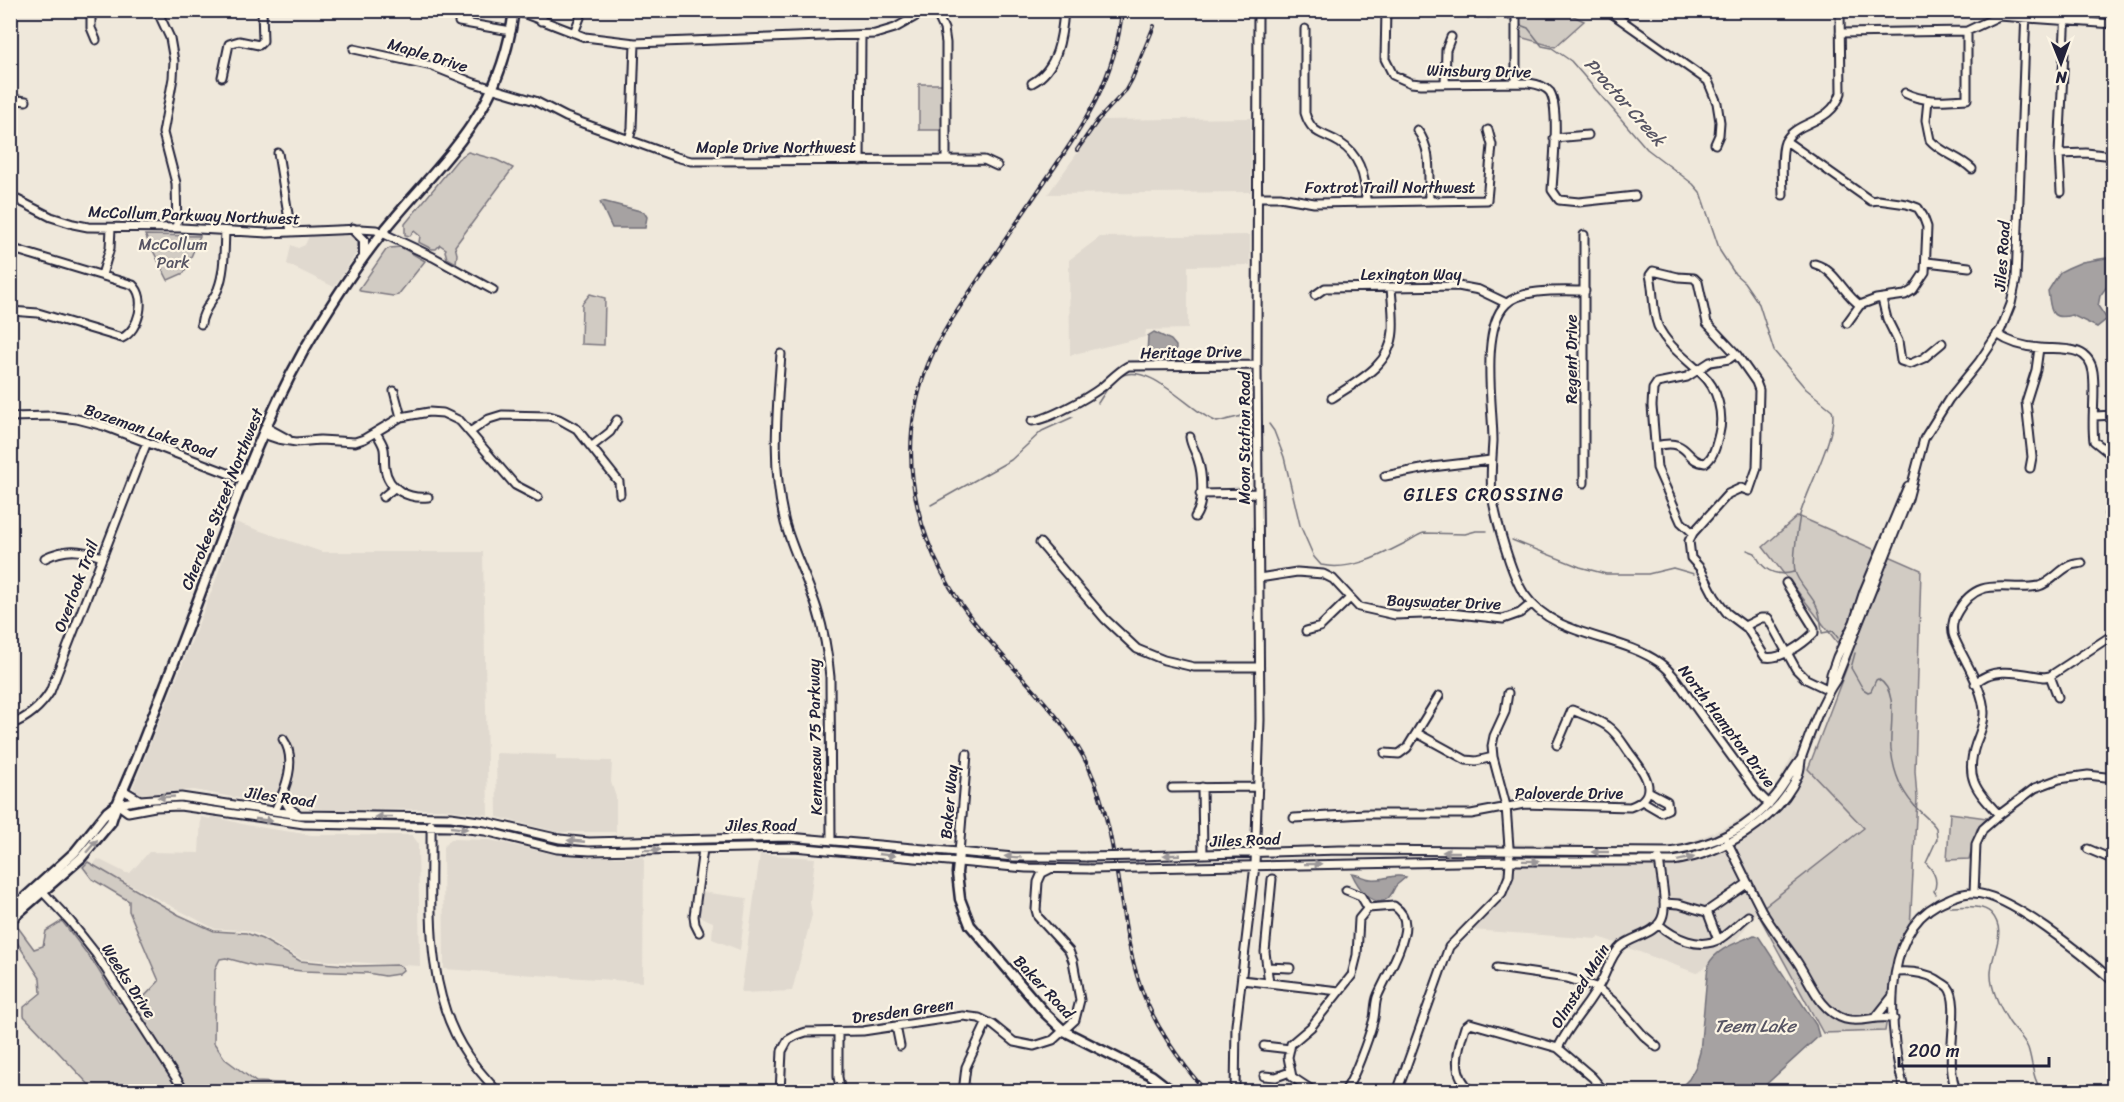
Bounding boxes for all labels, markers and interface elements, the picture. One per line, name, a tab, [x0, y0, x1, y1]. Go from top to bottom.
street label: Maple Drive	[384, 29, 472, 81]
north arrow	[2031, 33, 2091, 93]
water label: Proctor Creek	[1576, 50, 1675, 155]
street label: Winsburg Drive	[1426, 56, 1532, 86]
text: N	[2055, 63, 2068, 92]
street label: Maple Drive Northwest	[696, 133, 856, 162]
street label: Foxtrot Traill Northwest	[1305, 173, 1475, 202]
street label: McCollum Parkway Northwest	[88, 197, 300, 233]
street label: Jiles Road	[1985, 218, 2019, 293]
park label: McCollum Park	[138, 230, 208, 277]
street label: Lexington Way	[1360, 260, 1462, 289]
street label: Regent Drive	[1557, 314, 1586, 404]
street label: Heritage Drive	[1140, 337, 1242, 367]
street label: Moon Station Road	[1230, 370, 1259, 505]
street label: Bozeman Lake Road	[80, 395, 221, 468]
street label: Cherokee Street Northwest	[172, 403, 272, 594]
district label: GILES CROSSING	[1404, 479, 1564, 511]
street label: Overlook Trail	[45, 535, 107, 636]
street label: Bayswater Drive	[1386, 586, 1502, 618]
street label: Kennesaw 75 Parkway	[799, 658, 831, 815]
street label: North Hampton Drive	[1671, 658, 1783, 794]
street label: Baker Way	[931, 763, 967, 840]
street label: Jiles Road	[242, 778, 318, 816]
street label: Paloverde Drive	[1515, 779, 1624, 808]
one-way arrow	[157, 793, 176, 802]
street label: Jiles Road	[725, 811, 798, 840]
one-way arrow	[374, 812, 393, 822]
one-way arrow	[255, 815, 274, 824]
one-way arrow	[450, 823, 469, 833]
street label: Jiles Road	[1208, 824, 1282, 856]
one-way arrow	[567, 836, 586, 846]
one-way arrow	[85, 839, 98, 854]
one-way arrow	[642, 846, 661, 855]
one-way arrow	[1442, 847, 1461, 857]
one-way arrow	[1590, 847, 1609, 857]
one-way arrow	[878, 850, 897, 860]
one-way arrow	[1163, 850, 1182, 860]
one-way arrow	[1003, 852, 1022, 862]
one-way arrow	[1677, 853, 1696, 863]
one-way arrow	[1521, 856, 1540, 866]
one-way arrow	[1304, 859, 1323, 869]
street label: Weeks Drive	[94, 937, 164, 1025]
street label: Olmsted Main	[1542, 937, 1618, 1034]
street label: Baker Road	[1006, 948, 1083, 1027]
street label: Dresden Green	[850, 989, 956, 1032]
water label: Teem Lake	[1714, 1010, 1798, 1042]
scale bar	[1899, 1030, 2049, 1068]
text: 200 m	[1908, 1035, 1960, 1067]

